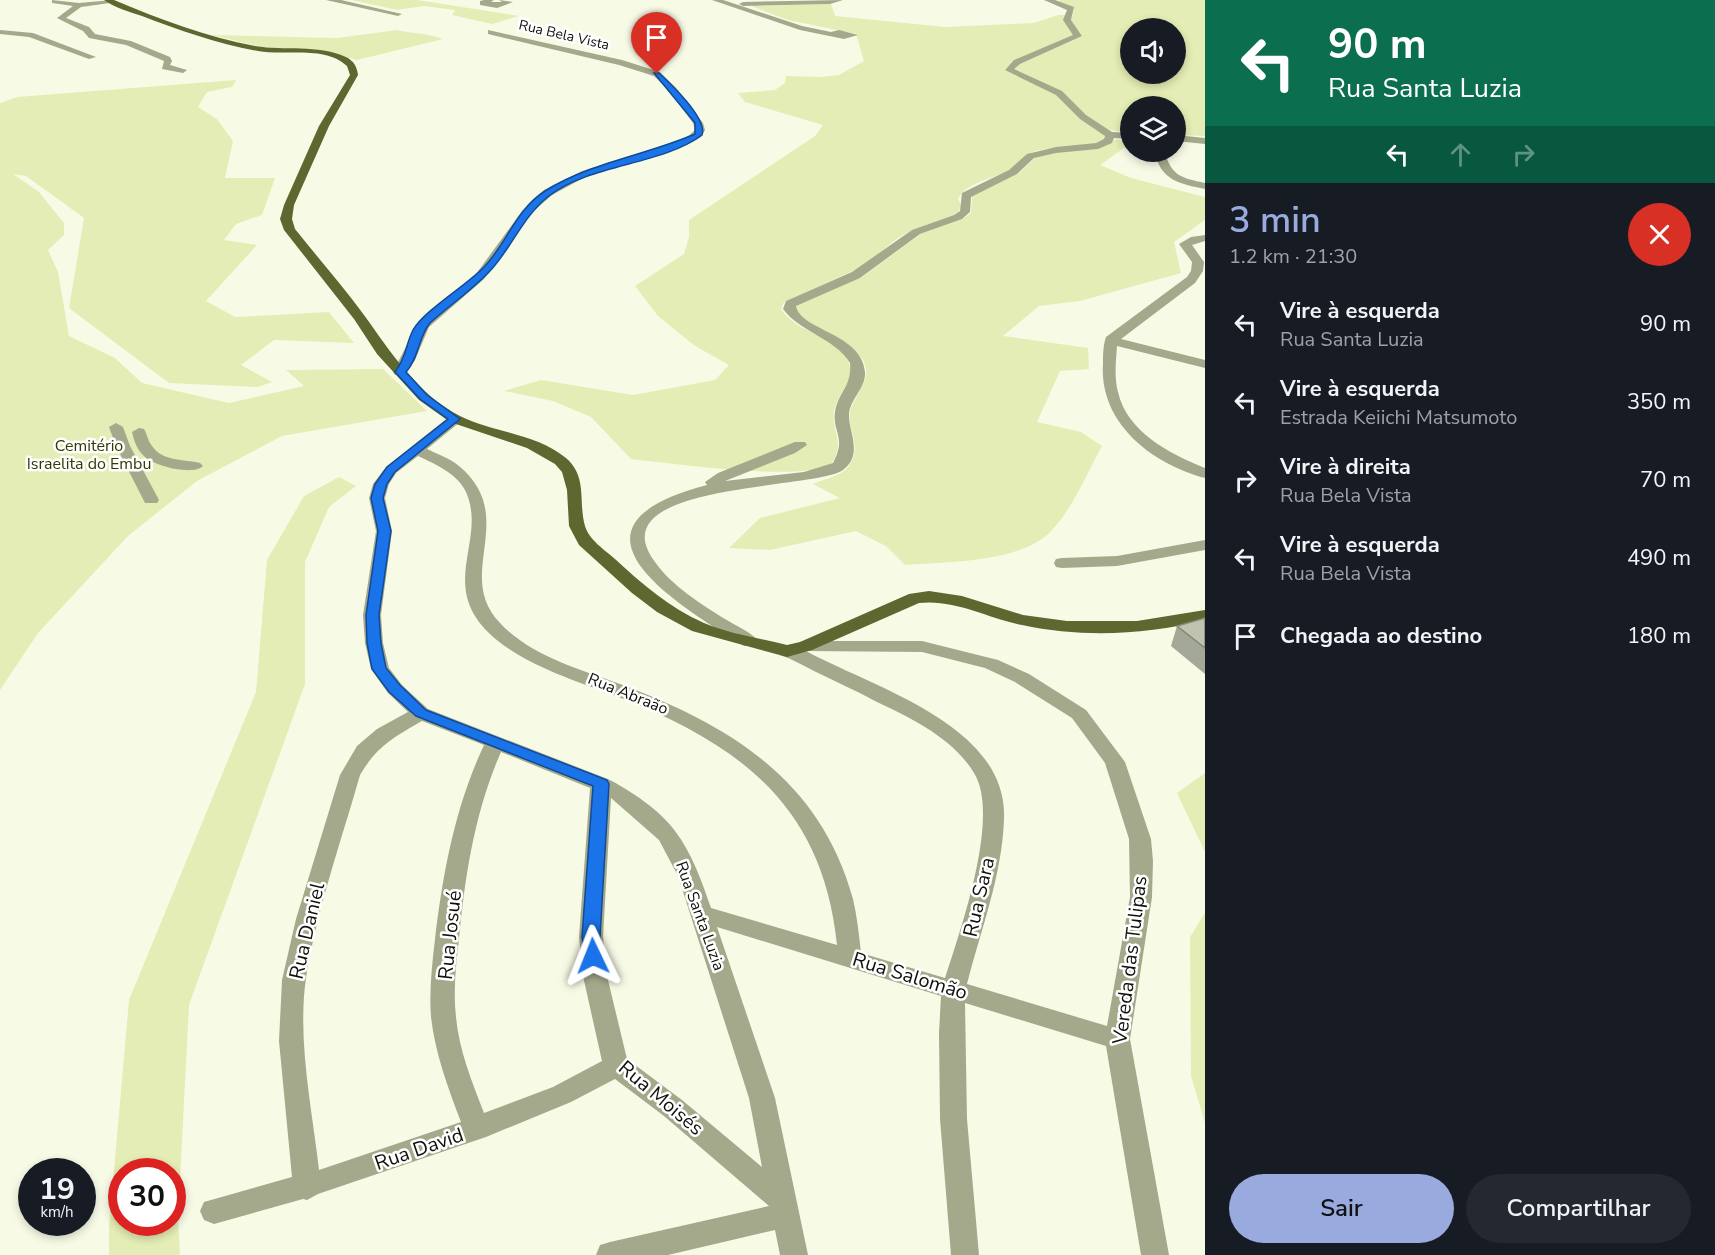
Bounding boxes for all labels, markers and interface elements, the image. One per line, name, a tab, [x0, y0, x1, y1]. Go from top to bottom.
pin	[631, 12, 682, 74]
street label: Rua Bela Vista	[517, 15, 611, 55]
text: 90 m	[1328, 16, 1427, 73]
map controls	[1120, 18, 1186, 162]
button: sound	[1120, 18, 1186, 84]
icon: arrive	[640, 21, 673, 54]
icon: left	[1229, 24, 1307, 102]
text: Rua Santa Luzia	[1328, 70, 1522, 107]
button: layers	[1120, 96, 1186, 162]
icon: left	[1381, 138, 1414, 171]
icon: ahead	[1444, 138, 1477, 171]
icon: right	[1507, 138, 1540, 171]
text: 3 min	[1229, 196, 1321, 245]
button: close	[1628, 203, 1691, 266]
text: 1.2 km · 21:30	[1229, 243, 1357, 270]
text: Vire à esquerda	[1280, 296, 1440, 326]
icon: left	[1229, 308, 1262, 341]
text: 90 m	[1640, 309, 1691, 339]
text: Rua Santa Luzia	[1280, 326, 1424, 353]
text: Vire à esquerda	[1280, 374, 1440, 404]
icon: left	[1229, 386, 1262, 419]
text: 350 m	[1627, 387, 1691, 417]
text: Estrada Keiichi Matsumoto	[1280, 404, 1517, 431]
park label: Cemitério Israelita do Embu	[27, 435, 151, 475]
text: Vire à direita	[1280, 452, 1411, 482]
icon: right	[1229, 464, 1262, 497]
text: 70 m	[1640, 465, 1691, 495]
text: Rua Bela Vista	[1280, 482, 1412, 509]
text: Vire à esquerda	[1280, 530, 1440, 560]
icon: left	[1229, 542, 1262, 575]
text: 490 m	[1627, 543, 1691, 573]
text: Rua Bela Vista	[1280, 560, 1412, 587]
icon: arrive	[1229, 620, 1262, 653]
text: Chegada ao destino	[1280, 621, 1482, 651]
text: 180 m	[1627, 621, 1691, 651]
street label: Rua Abraão	[585, 668, 672, 720]
street label: Rua Sara	[957, 855, 1001, 939]
street label: Rua Santa Luzia	[670, 858, 730, 974]
street label: Vereda das Tulipas	[1106, 874, 1154, 1047]
street label: Rua Daniel	[283, 880, 331, 982]
street label: Rua Josué	[432, 889, 468, 981]
position arrow	[561, 924, 625, 988]
street label: Rua Salomão	[849, 946, 971, 1006]
street label: Rua Moisés	[613, 1055, 709, 1141]
street label: Rua David	[371, 1121, 467, 1177]
speed limit sign: 30	[108, 1158, 186, 1236]
text: 19	[39, 1169, 75, 1210]
button: Sair	[1229, 1174, 1454, 1243]
button: Compartilhar	[1466, 1174, 1691, 1243]
text: km/h	[40, 1202, 74, 1222]

